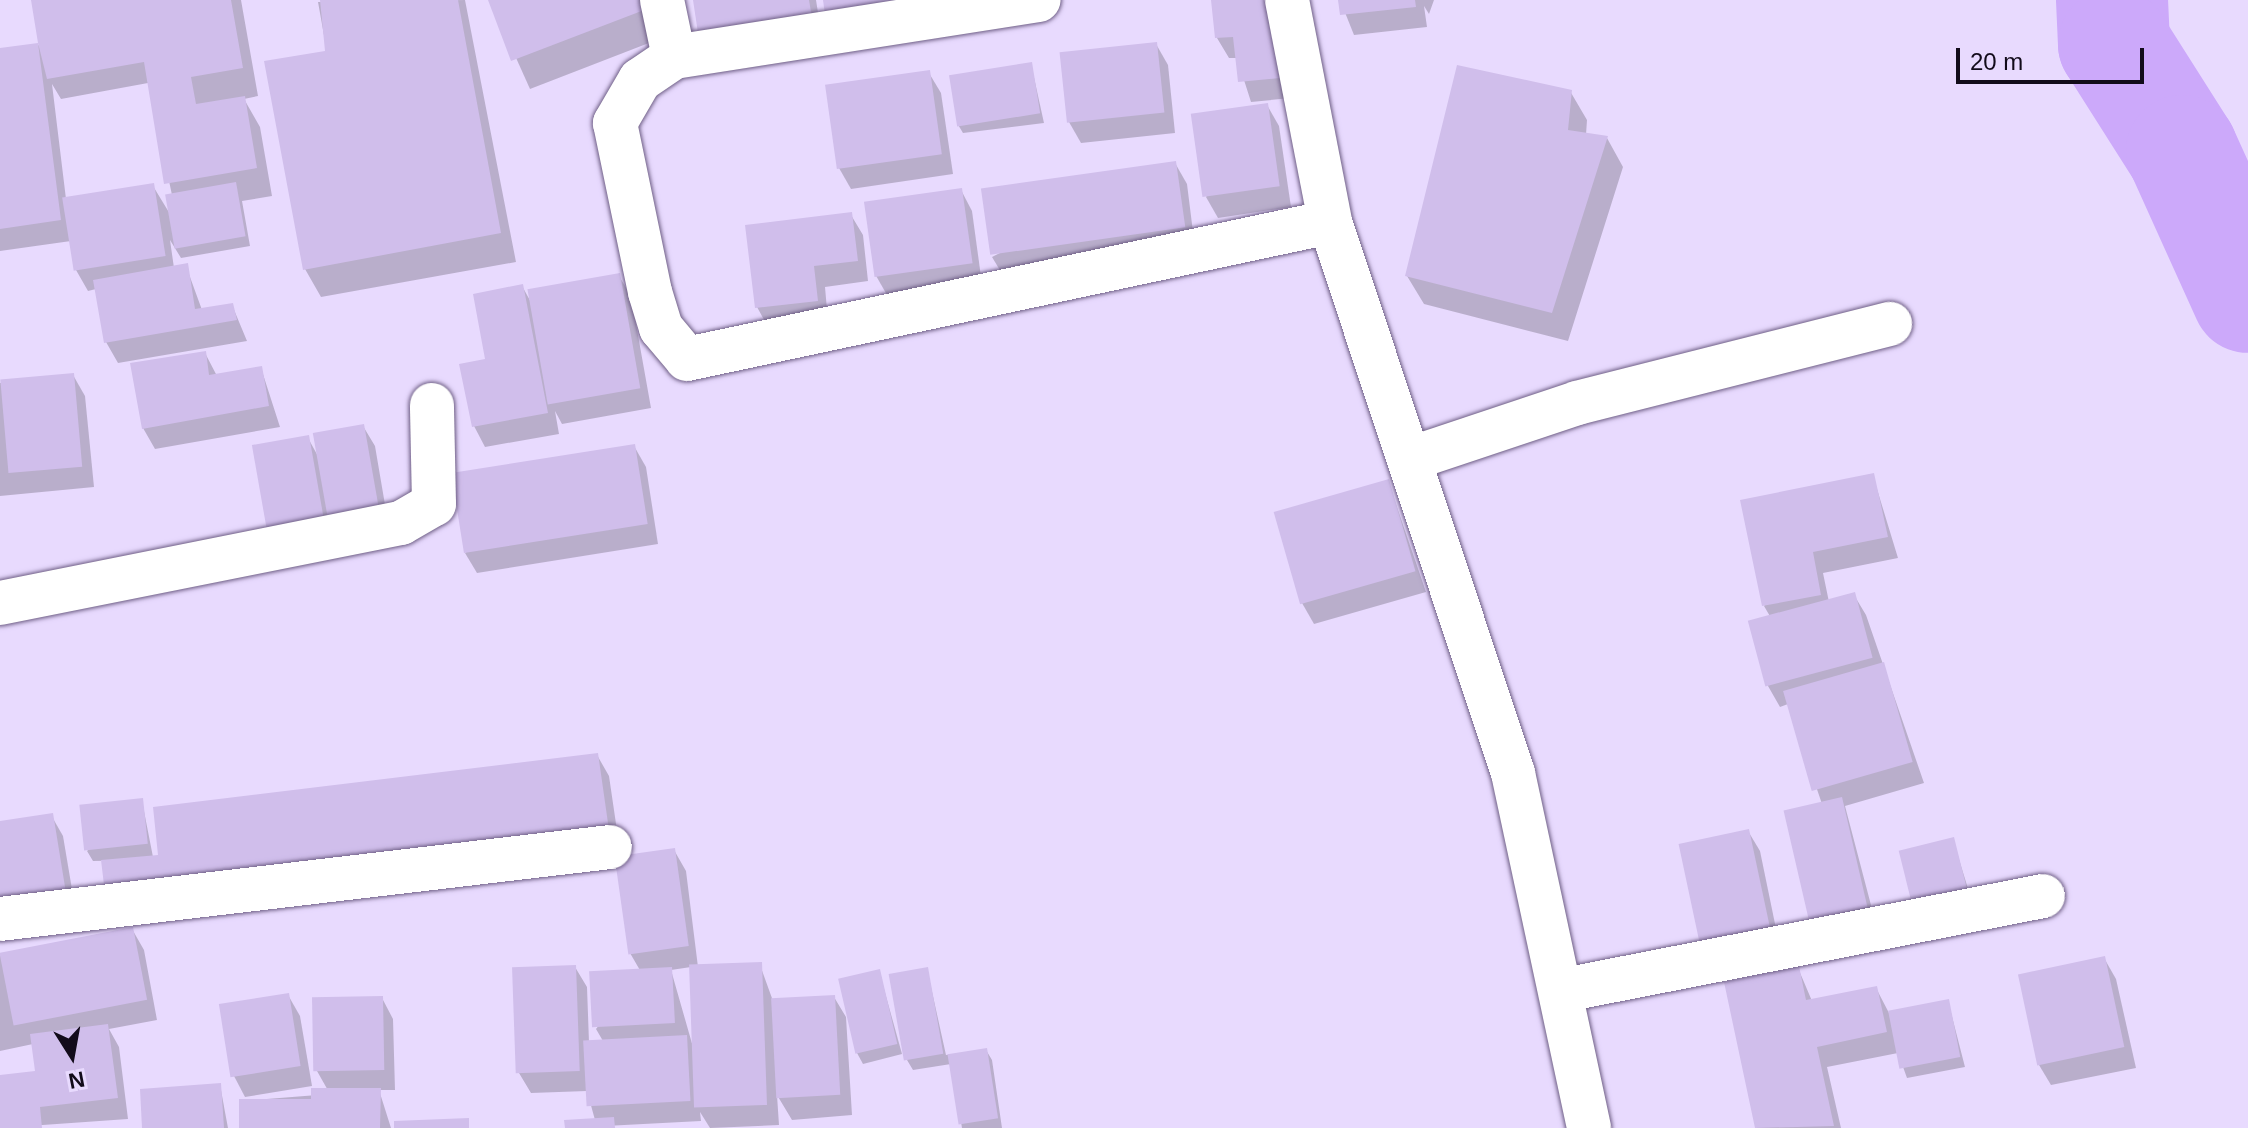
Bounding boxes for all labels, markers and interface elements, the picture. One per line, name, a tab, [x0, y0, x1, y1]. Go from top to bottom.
scale bar	[1960, 32, 2148, 82]
text: 20 m	[1970, 48, 2023, 75]
north arrow	[32, 1016, 112, 1096]
text: N	[66, 1066, 87, 1094]

